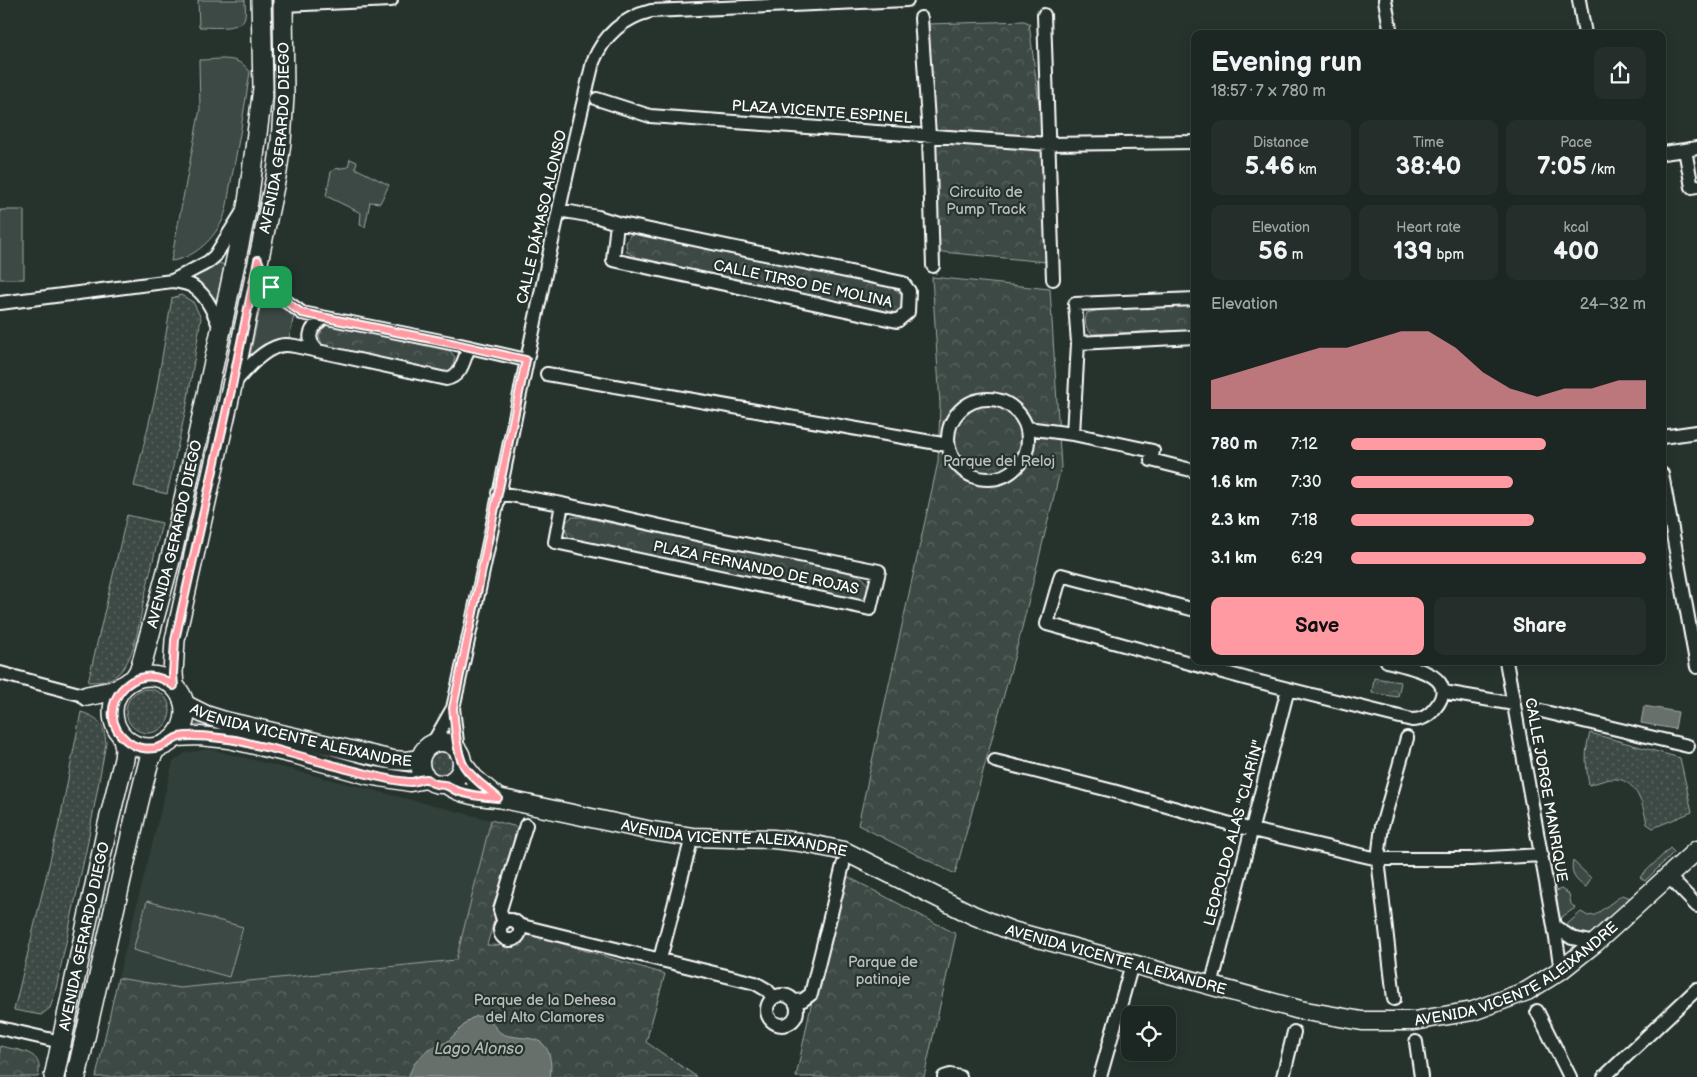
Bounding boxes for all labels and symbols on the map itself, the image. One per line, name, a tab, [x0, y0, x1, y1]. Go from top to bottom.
street label: AVENIDA GERARDO DIEGO	[255, 42, 294, 235]
street label: PLAZA VICENTE ESPINEL	[731, 96, 913, 128]
street label: CALLE DÁMASO ALONSO	[513, 128, 571, 306]
park label: Circuito de Pump Track	[946, 183, 1026, 219]
street label: CALLE TIRSO DE MOLINA	[712, 256, 895, 312]
pin	[250, 266, 292, 308]
street label: AVENIDA GERARDO DIEGO	[142, 438, 206, 630]
park label: Parque del Reloj	[943, 452, 1055, 471]
street label: PLAZA FERNANDO DE ROJAS	[652, 537, 860, 599]
street label: CALLE JORGE MANRIQUE	[1520, 696, 1572, 884]
street label: AVENIDA VICENTE ALEIXANDRE	[187, 699, 413, 771]
street label: LEOPOLDO ALAS "CLARÍN"	[1200, 738, 1268, 928]
street label: AVENIDA VICENTE ALEIXANDRE	[620, 815, 849, 861]
street label: AVENIDA GERARDO DIEGO	[55, 840, 113, 1032]
street label: AVENIDA VICENTE ALEIXANDRE	[1413, 917, 1622, 1030]
street label: AVENIDA VICENTE ALEIXANDRE	[1003, 920, 1229, 999]
park label: Parque de patinaje	[848, 953, 918, 989]
park label: Parque de la Dehesa del Alto Clamores	[474, 991, 616, 1027]
water label: Lago Alonso	[434, 1040, 524, 1059]

